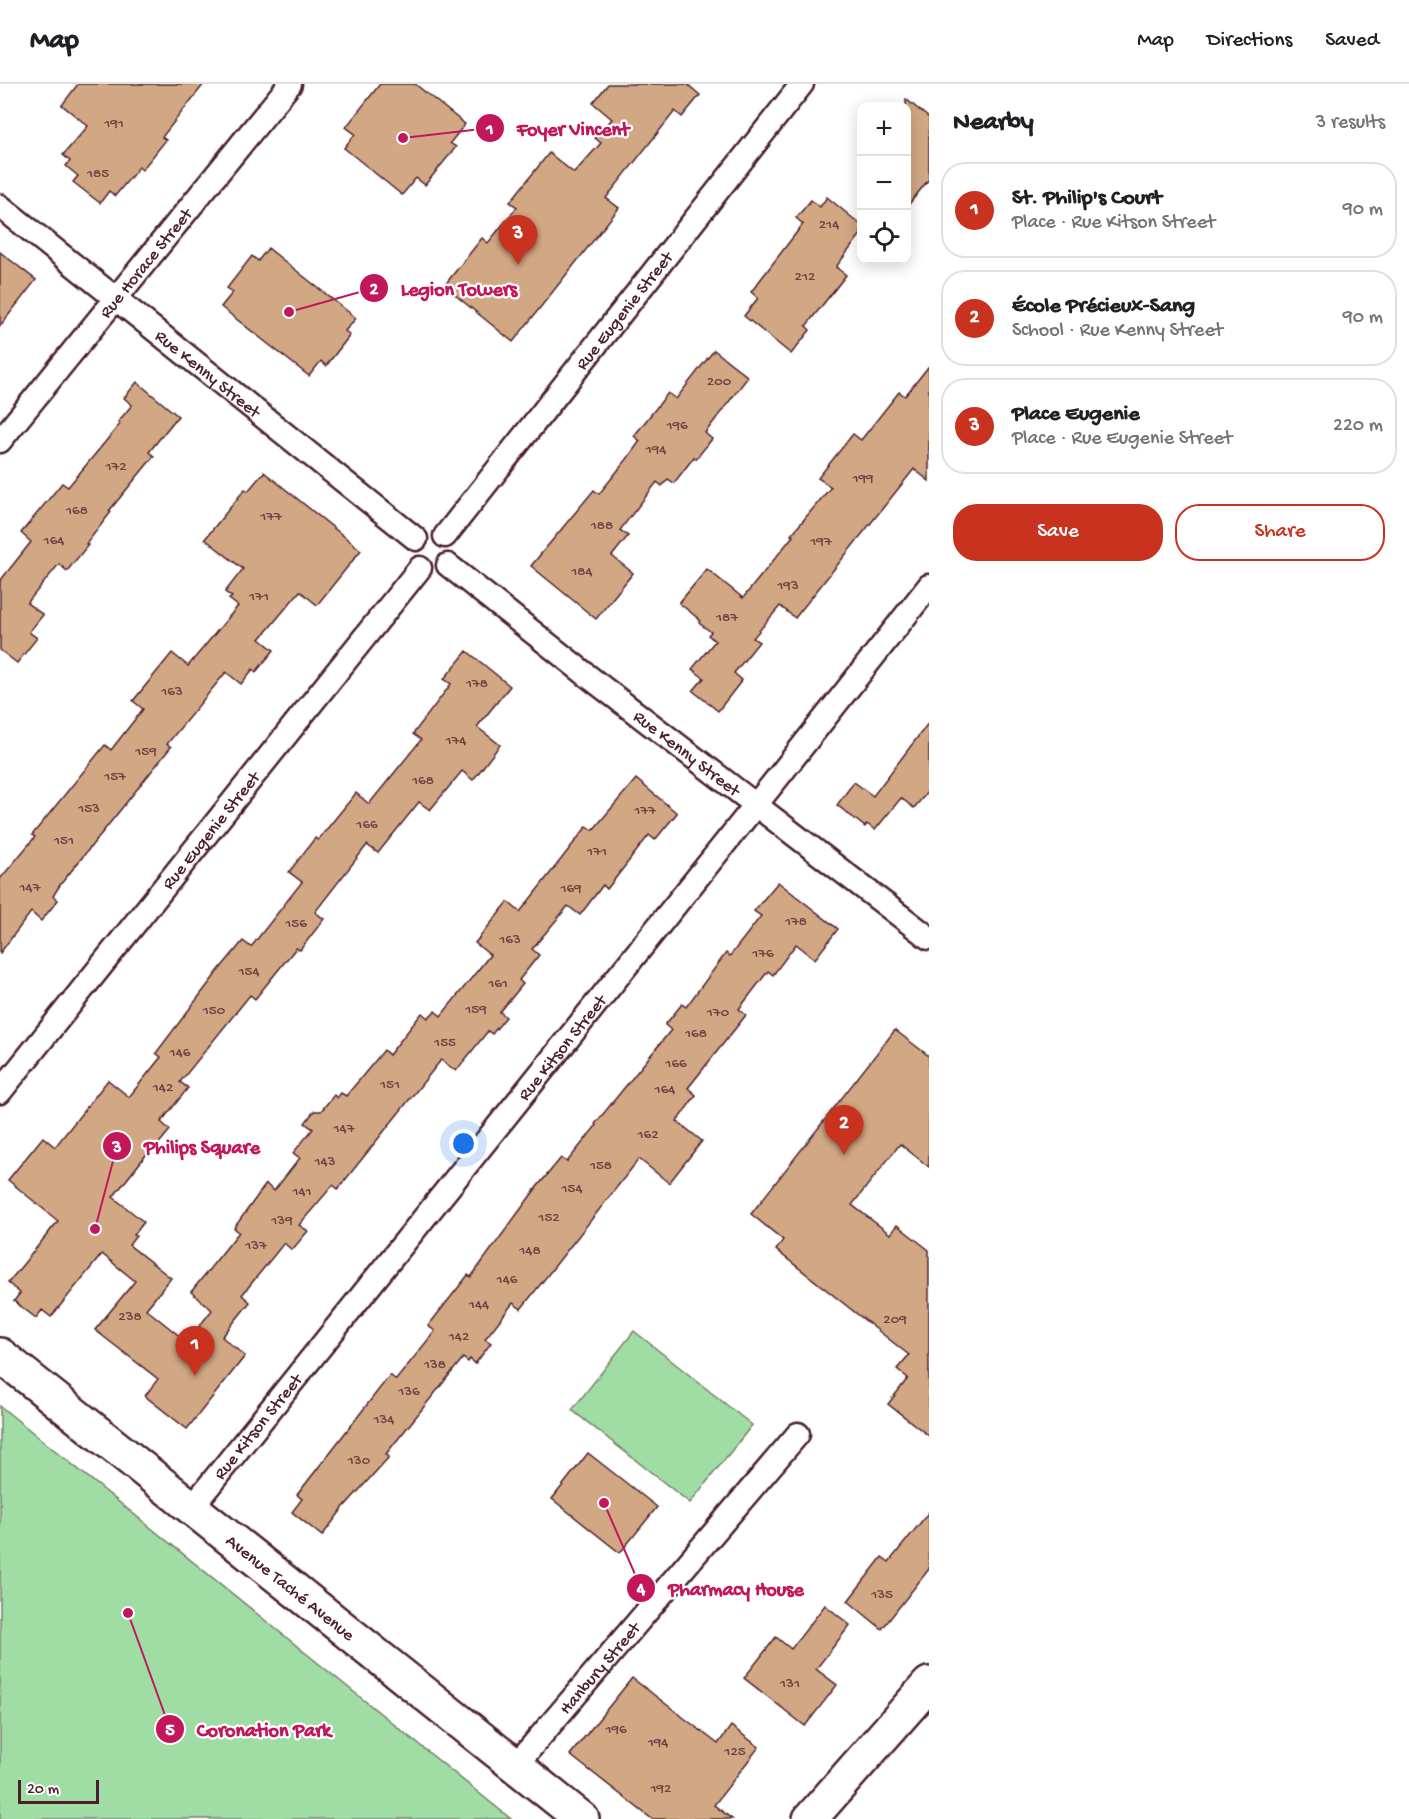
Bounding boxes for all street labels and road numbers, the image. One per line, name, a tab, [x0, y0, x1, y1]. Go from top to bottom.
street label: Rue Horace Street	[96, 204, 199, 323]
street label: Rue Eugenie Street	[572, 247, 680, 375]
street label: Rue Kenny Street	[150, 326, 265, 424]
street label: Rue Kenny Street	[628, 707, 745, 803]
street label: Rue Eugenie Street	[159, 767, 267, 894]
street label: Rue Kitson Street	[515, 990, 613, 1106]
street label: Rue Kitson Street	[210, 1369, 309, 1485]
street label: Avenue Taché Avenue	[221, 1531, 359, 1647]
street label: Hanbury Street	[556, 1618, 647, 1720]

